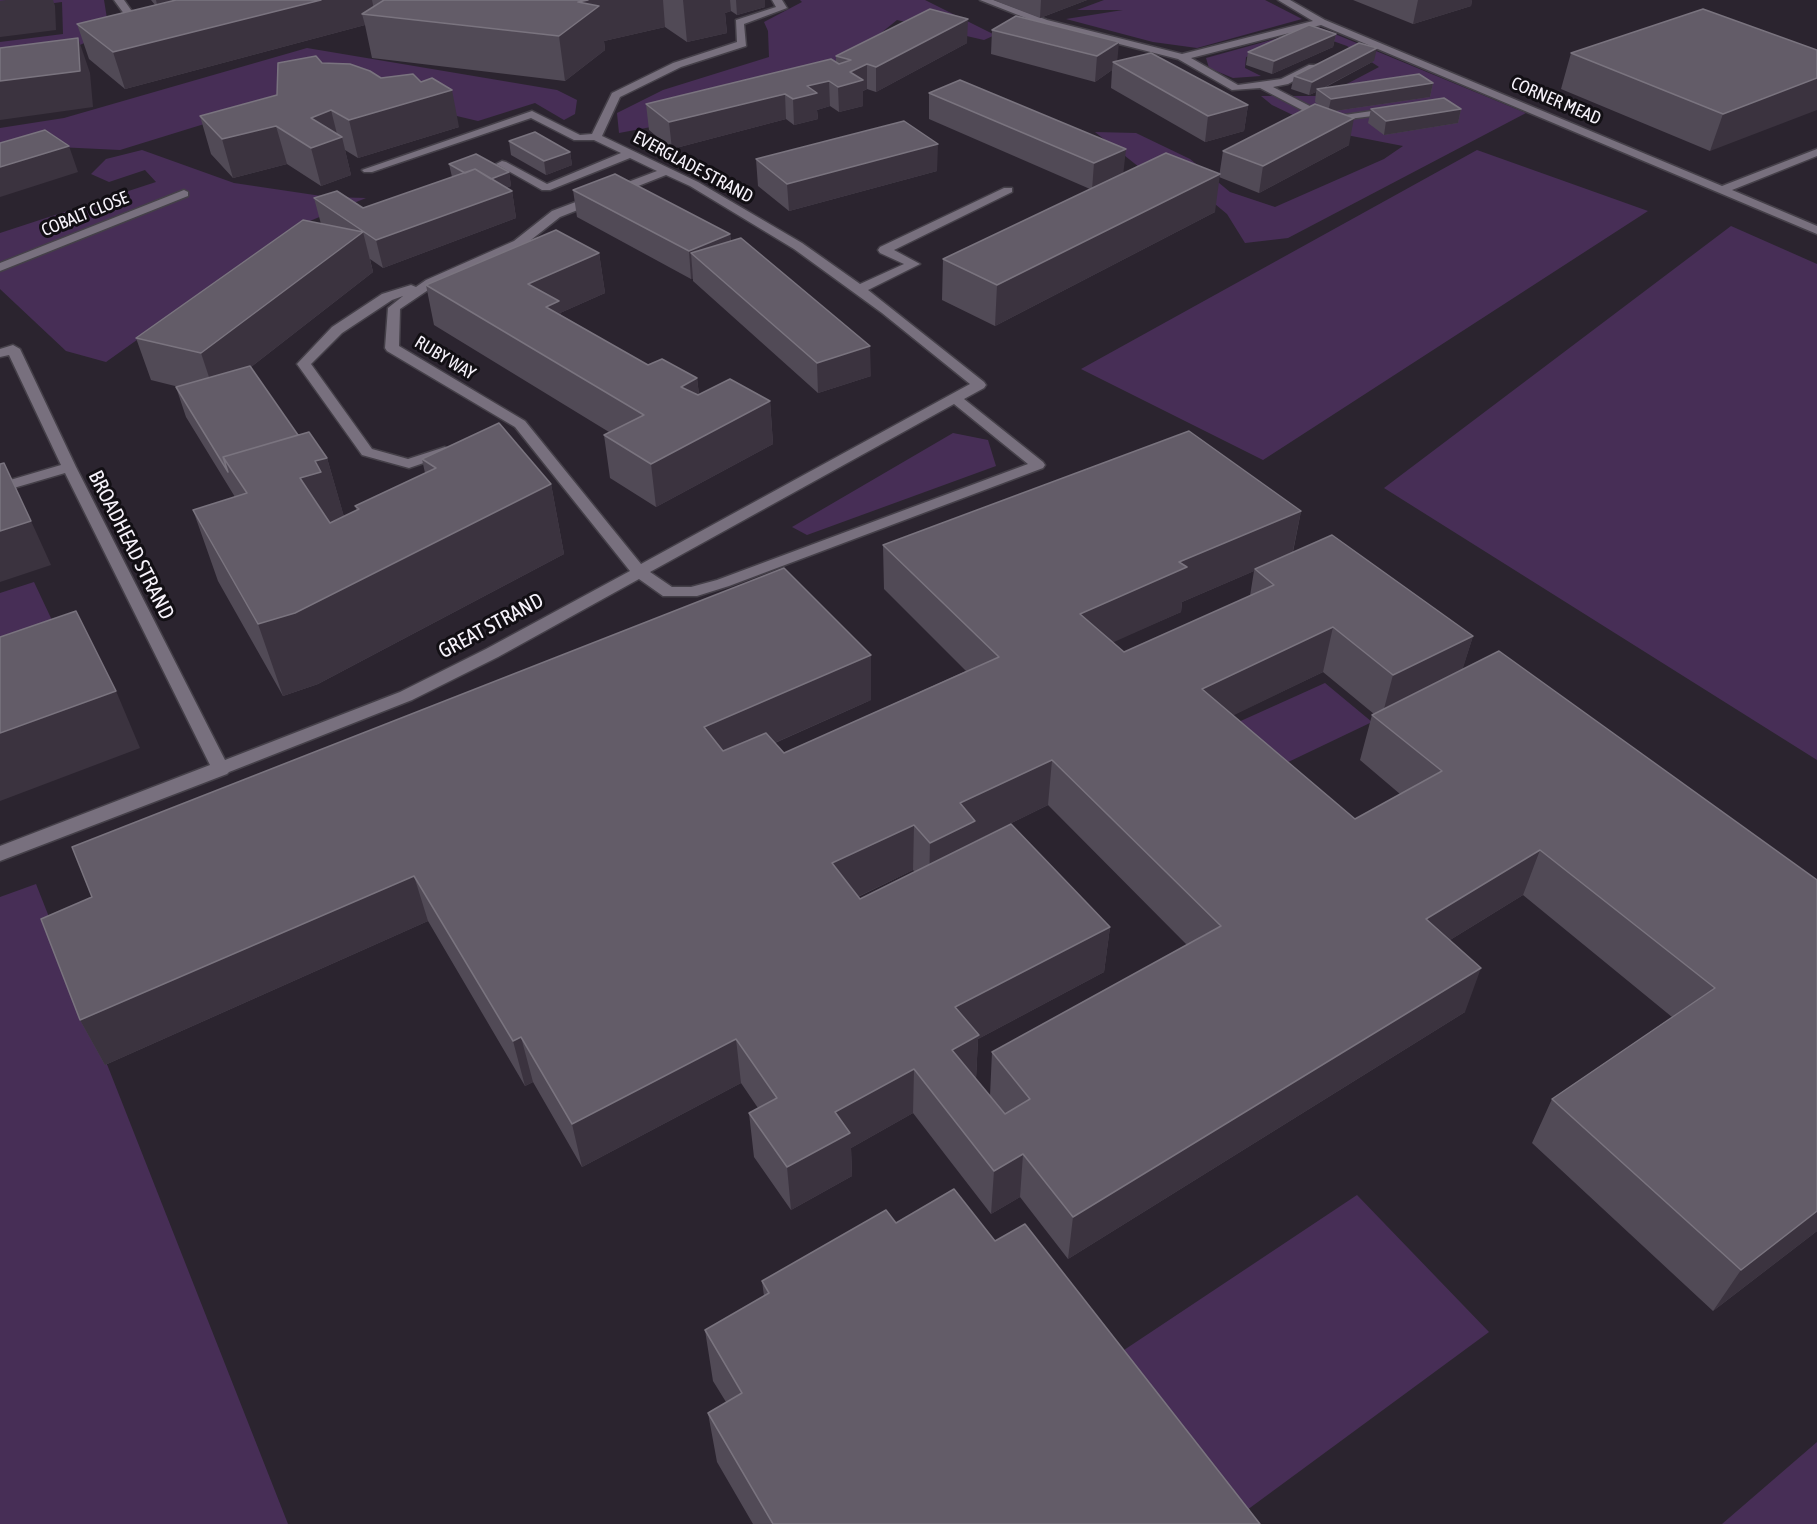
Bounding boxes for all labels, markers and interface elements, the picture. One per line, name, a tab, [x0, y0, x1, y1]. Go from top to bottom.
street label: CORNER MEAD	[1508, 72, 1604, 130]
street label: EVERGLADE STRAND	[629, 126, 757, 208]
street label: COBALT CLOSE	[38, 187, 132, 241]
street label: RUBY WAY	[411, 331, 479, 385]
street label: BROADHEAD STRAND	[83, 466, 179, 624]
street label: GREAT STRAND	[434, 588, 548, 664]

